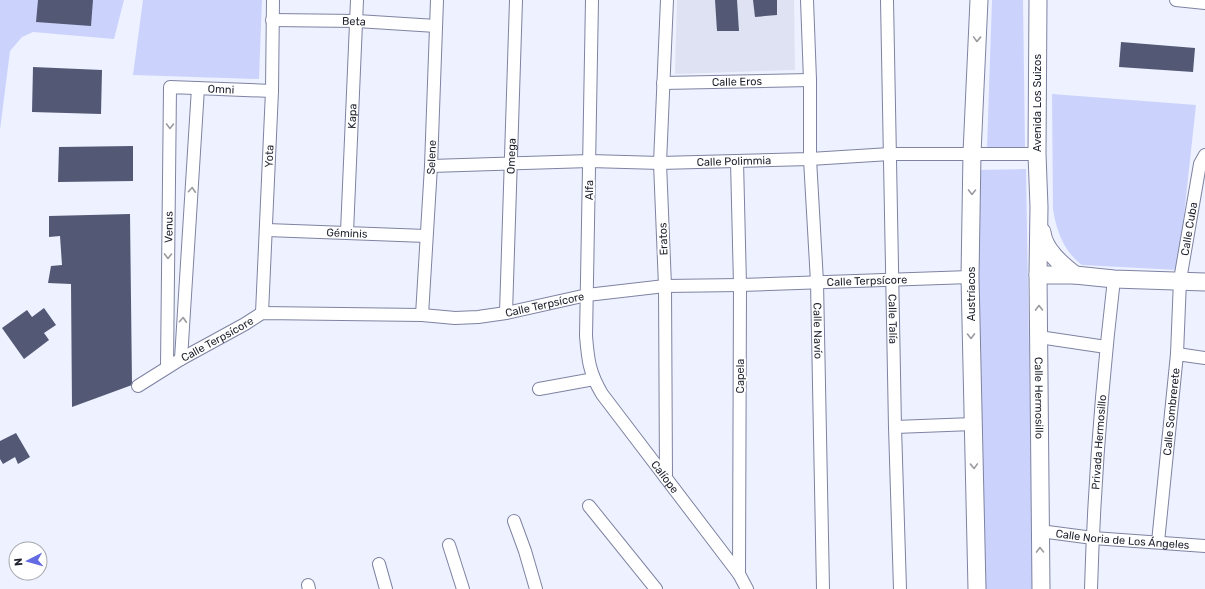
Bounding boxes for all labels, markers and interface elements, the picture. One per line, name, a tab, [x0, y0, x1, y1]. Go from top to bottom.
street label: Beta	[342, 15, 366, 29]
one-way arrow	[973, 36, 981, 42]
street label: Avenida Los Suizos	[1031, 54, 1044, 152]
street label: Calle Eros	[712, 75, 763, 89]
street label: Omni	[207, 82, 234, 97]
street label: Kapa	[345, 103, 360, 129]
one-way arrow	[166, 123, 174, 129]
street label: Omega	[504, 138, 519, 174]
street label: Selene	[424, 140, 439, 175]
street label: Yota	[263, 144, 277, 168]
street label: Calle Polimmia	[696, 154, 771, 169]
street label: Alfa	[583, 180, 596, 200]
one-way arrow	[187, 187, 196, 193]
one-way arrow	[967, 189, 976, 195]
street label: Calle Cuba	[1178, 201, 1200, 257]
street label: Venus	[162, 211, 176, 243]
street label: Eratos	[656, 222, 671, 256]
street label: Géminis	[326, 226, 368, 241]
one-way arrow	[164, 253, 172, 259]
street label: Austríacos	[965, 266, 978, 321]
street label: Calle Terpsícore	[827, 273, 908, 289]
street label: Calle Terpsícore	[504, 290, 585, 320]
street label: Calle Talía	[886, 294, 899, 344]
street label: Calle Navío	[810, 302, 825, 359]
one-way arrow	[1035, 305, 1043, 311]
street label: Calle Terpsícore	[179, 314, 256, 365]
one-way arrow	[179, 317, 188, 323]
one-way arrow	[967, 333, 975, 339]
street label: Calle Hermosillo	[1032, 357, 1046, 439]
street label: Capela	[734, 359, 747, 393]
street label: Calle Sombrerete	[1161, 367, 1183, 456]
street label: Privada Hermosillo	[1089, 394, 1109, 490]
street label: Calíope	[648, 458, 681, 496]
one-way arrow	[970, 463, 978, 469]
street label: Calle Noria de Los Ángeles	[1055, 527, 1190, 552]
north arrow	[8, 541, 48, 581]
one-way arrow	[1036, 547, 1044, 553]
text: N	[12, 557, 25, 567]

